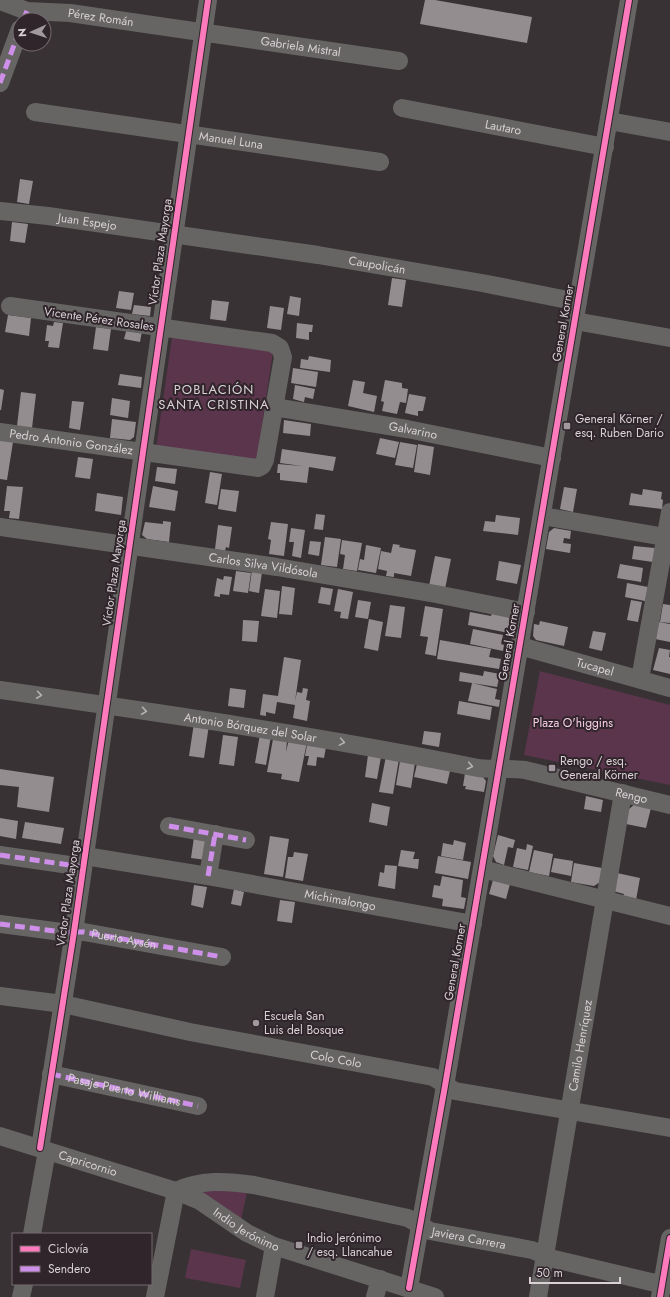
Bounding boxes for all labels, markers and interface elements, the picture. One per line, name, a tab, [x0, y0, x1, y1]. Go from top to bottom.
street label: Pérez Román	[67, 4, 135, 31]
north arrow	[12, 12, 52, 52]
text: N	[14, 28, 30, 37]
street label: Gabriela Mistral	[259, 32, 342, 61]
street label: Lautaro	[483, 115, 523, 140]
street label: Manuel Luna	[198, 127, 264, 154]
street label: Víctor Plaza Mayorga	[144, 197, 176, 307]
street label: Juan Espejo	[55, 208, 118, 235]
street label: Caupolicán	[347, 251, 407, 279]
street label: General Korner	[547, 282, 579, 363]
street label: Vicente Pérez Rosales	[43, 302, 155, 336]
district label: POBLACIÓN SANTA CRISTINA	[158, 380, 270, 414]
place label: General Körner / esq. Ruben Dario	[575, 410, 664, 442]
street label: Galvarino	[387, 417, 439, 444]
marker: General Körner / esq. Ruben Dario	[562, 421, 572, 431]
street label: Pedro Antonio González	[8, 424, 135, 460]
street label: Víctor Plaza Mayorga	[98, 518, 130, 628]
street label: Carlos Silva Vildósola	[207, 548, 319, 583]
street label: General Korner	[493, 601, 525, 682]
street label: Tucapel	[574, 653, 616, 681]
one-way arrow	[36, 690, 42, 699]
one-way arrow	[141, 706, 147, 715]
street label: Antonio Bórquez del Solar	[183, 708, 319, 747]
park label: Plaza O'higgins	[533, 714, 613, 732]
one-way arrow	[339, 737, 345, 746]
place label: Rengo / esq. General Körner	[560, 752, 639, 784]
one-way arrow	[466, 762, 473, 770]
marker: Rengo / esq. General Körner	[547, 763, 557, 773]
street label: Rengo	[614, 783, 650, 808]
street label: Víctor Plaza Mayorga	[52, 838, 84, 948]
street label: Michimalongo	[303, 885, 378, 915]
street label: General Korner	[439, 921, 471, 1002]
street label: Puerto Aysén	[90, 924, 158, 954]
street label: Camilo Henríquez	[564, 998, 597, 1093]
place label: Escuela San Luis del Bosque	[264, 1007, 344, 1039]
marker: Escuela San Luis del Bosque	[251, 1018, 261, 1028]
street label: Colo Colo	[309, 1045, 364, 1073]
street label: Pasaje Puerto Williams	[66, 1069, 183, 1111]
street label: Capricornio	[56, 1146, 120, 1181]
street label: Indio Jerónimo	[209, 1203, 282, 1256]
street label: Javiera Carrera	[428, 1222, 507, 1254]
place label: Indio Jerónimo / esq. Llancahue	[307, 1229, 392, 1261]
legend	[12, 1233, 152, 1285]
text: Ciclovía	[48, 1240, 89, 1258]
marker: Indio Jerónimo / esq. Llancahue	[294, 1240, 304, 1250]
scale bar	[530, 1259, 620, 1285]
text: Sendero	[48, 1260, 91, 1278]
text: 50 m	[536, 1264, 563, 1282]

